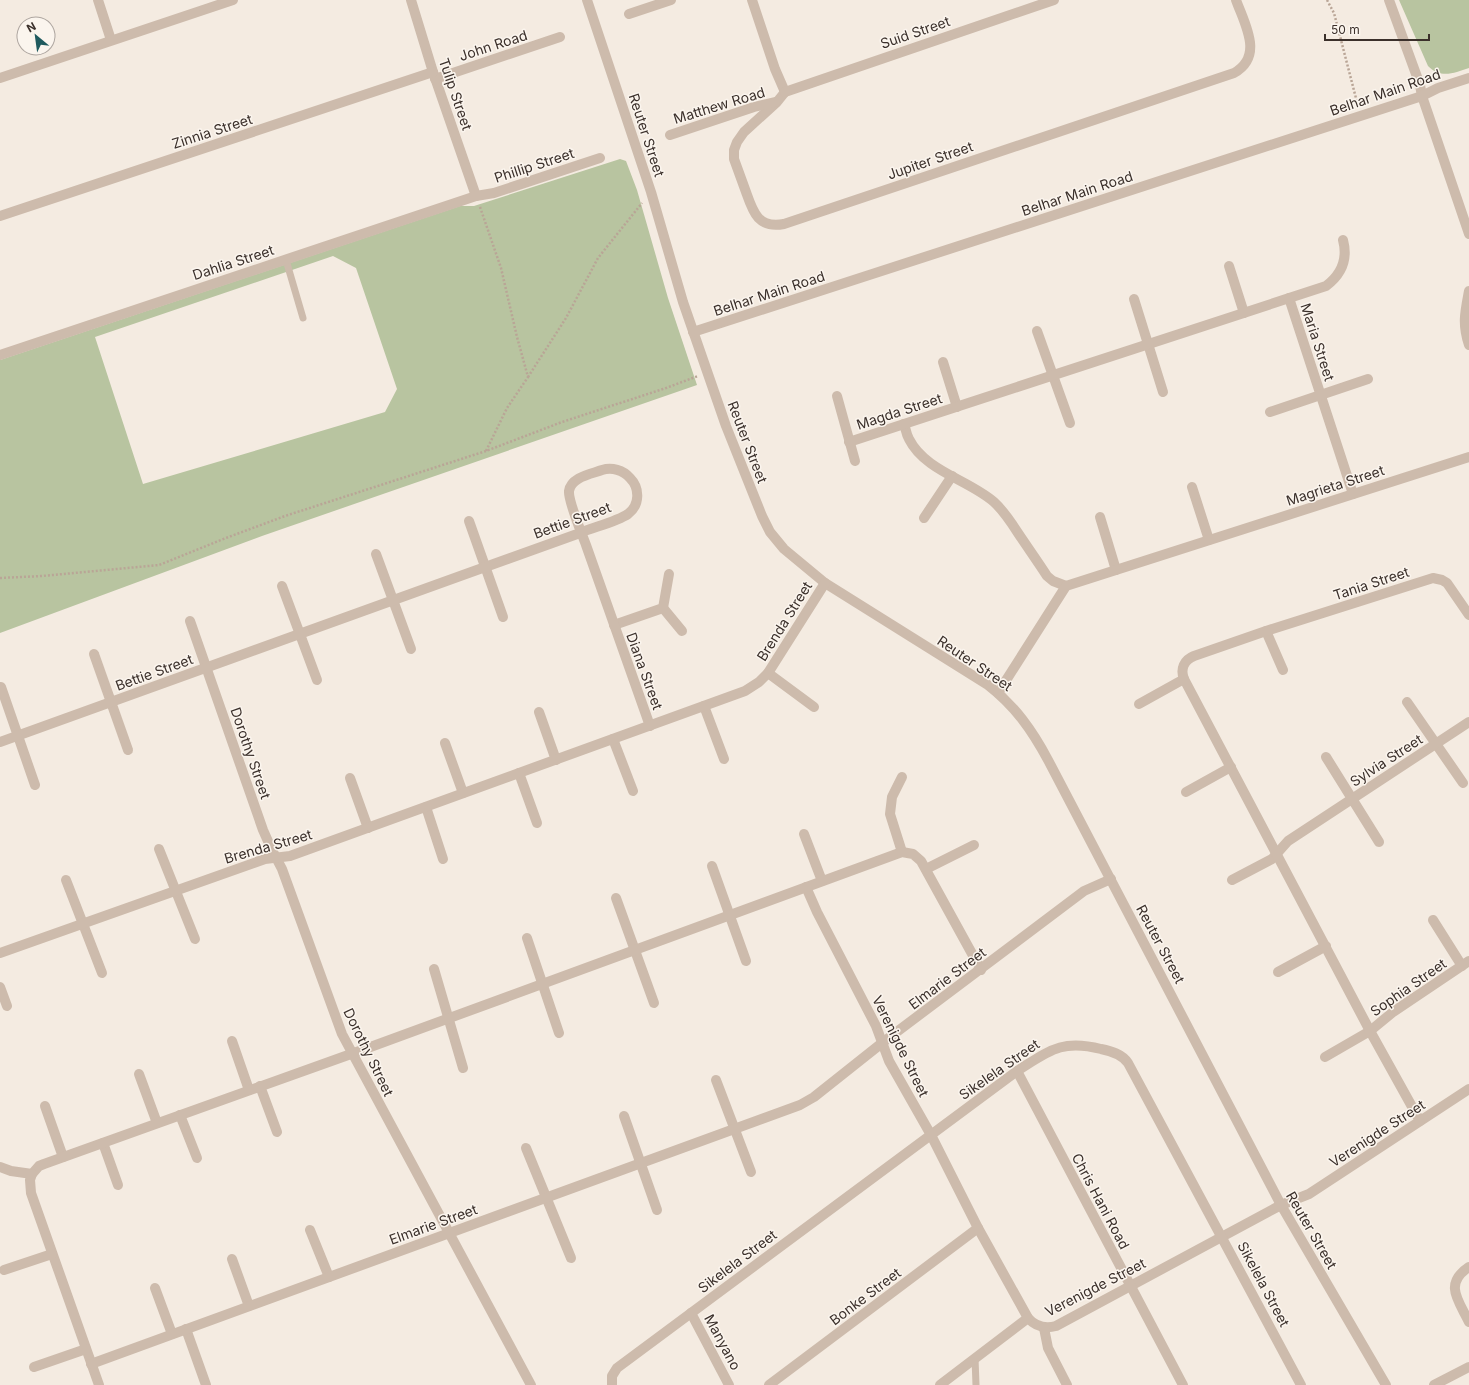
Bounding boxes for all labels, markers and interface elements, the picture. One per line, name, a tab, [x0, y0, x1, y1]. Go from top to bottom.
street label: Suid Street	[878, 12, 953, 52]
north arrow	[16, 16, 56, 56]
scale bar	[1325, 16, 1429, 42]
text: N	[24, 19, 38, 35]
text: 50 m	[1331, 22, 1360, 37]
street label: John Road	[457, 26, 529, 64]
street label: Tulip Street	[436, 56, 476, 133]
street label: Belhar Main Road	[1327, 65, 1443, 119]
street label: Matthew Road	[671, 83, 767, 127]
street label: Reuter Street	[626, 91, 669, 179]
street label: Zinnia Street	[170, 110, 255, 152]
street label: Jupiter Street	[885, 137, 975, 183]
street label: Phillip Street	[492, 144, 576, 186]
street label: Belhar Main Road	[1019, 167, 1135, 219]
street label: Dahlia Street	[190, 241, 276, 283]
street label: Belhar Main Road	[711, 267, 827, 319]
street label: Maria Street	[1297, 301, 1339, 383]
street label: Magda Street	[854, 389, 944, 433]
street label: Reuter Street	[725, 399, 772, 486]
street label: Magrieta Street	[1284, 461, 1387, 509]
street label: Bettie Street	[531, 498, 613, 542]
street label: Tania Street	[1331, 563, 1412, 603]
street label: Brenda Street	[753, 578, 815, 664]
street label: Diana Street	[623, 630, 667, 712]
street label: Reuter Street	[934, 632, 1016, 694]
street label: Bettie Street	[113, 650, 195, 694]
street label: Dorothy Street	[227, 705, 275, 801]
street label: Sylvia Street	[1347, 730, 1426, 790]
street label: Brenda Street	[222, 825, 314, 867]
street label: Reuter Street	[1133, 902, 1189, 987]
street label: Elmarie Street	[905, 943, 989, 1013]
street label: Sophia Street	[1367, 954, 1450, 1019]
street label: Verenigde Street	[869, 993, 933, 1100]
street label: Dorothy Street	[340, 1005, 398, 1099]
street label: Sikelela Street	[956, 1035, 1043, 1103]
street label: Verenigde Street	[1326, 1095, 1428, 1170]
street label: Chris Hani Road	[1069, 1150, 1133, 1252]
street label: Reuter Street	[1283, 1188, 1341, 1272]
street label: Elmarie Street	[387, 1200, 480, 1248]
street label: Sikelela Street	[694, 1226, 780, 1296]
street label: Sikelela Street	[1234, 1238, 1294, 1330]
street label: Verenigde Street	[1042, 1254, 1149, 1320]
street label: Bonke Street	[826, 1263, 904, 1328]
street label: Manyano	[701, 1311, 745, 1373]

